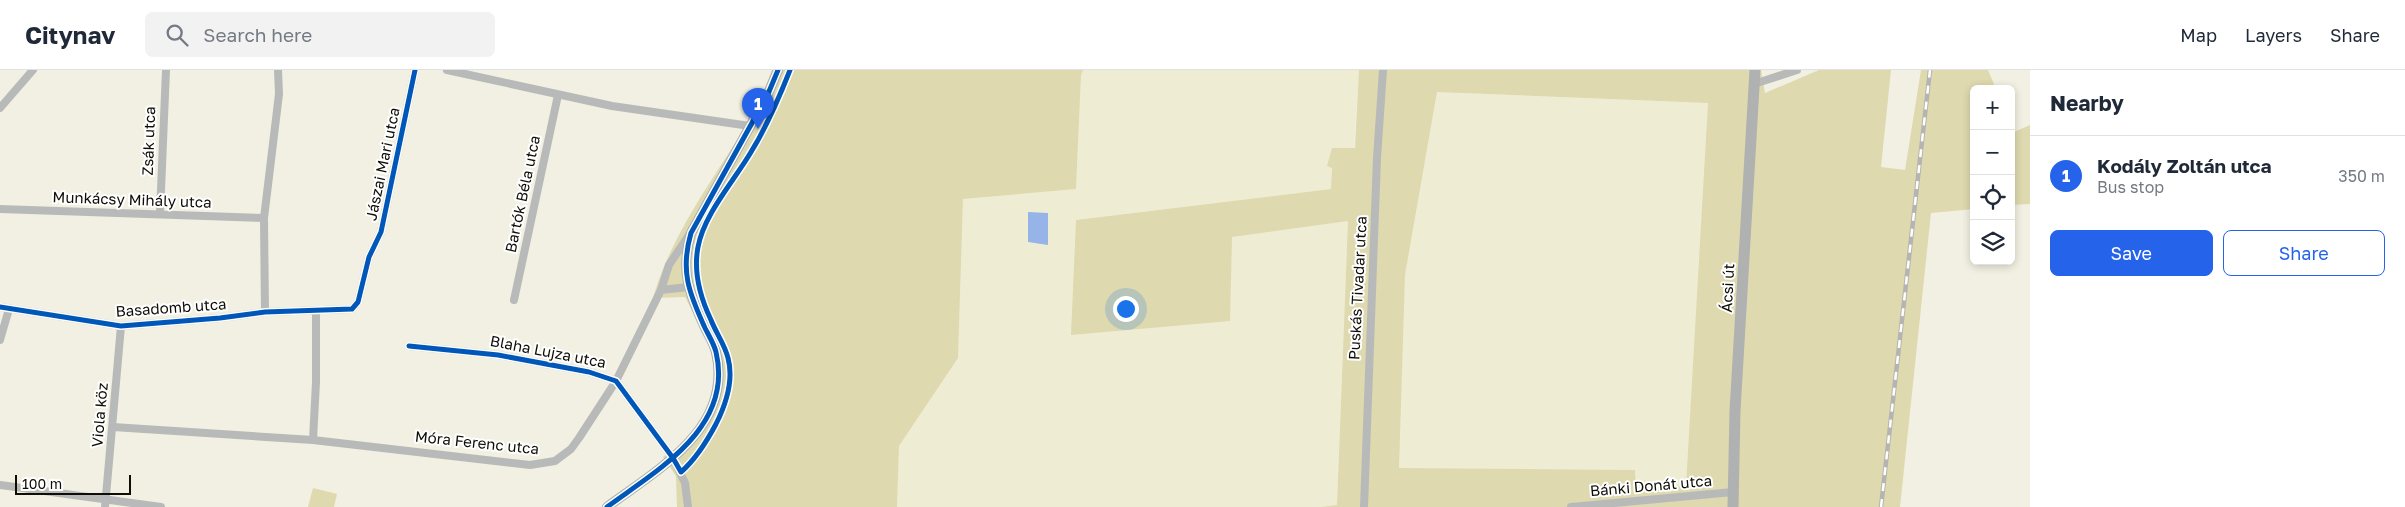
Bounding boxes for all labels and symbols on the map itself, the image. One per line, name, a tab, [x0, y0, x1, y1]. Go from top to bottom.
pin: 1	[742, 88, 774, 129]
street label: Jászai Mari utca	[361, 105, 403, 222]
street label: Zsák utca	[138, 106, 158, 176]
street label: Bartók Béla utca	[501, 134, 543, 254]
street label: Munkácsy Mihály utca	[52, 187, 212, 211]
street label: Puskás Tivadar utca	[1344, 216, 1370, 360]
street label: Ácsi út	[1717, 263, 1737, 313]
street label: Basadomb utca	[115, 294, 227, 320]
your location	[1113, 296, 1139, 322]
street label: Blaha Lujza utca	[489, 331, 608, 371]
street label: Viola köz	[87, 381, 111, 448]
street label: Móra Ferenc utca	[414, 427, 540, 457]
street label: Bánki Donát utca	[1589, 471, 1713, 499]
scale bar	[15, 472, 131, 495]

